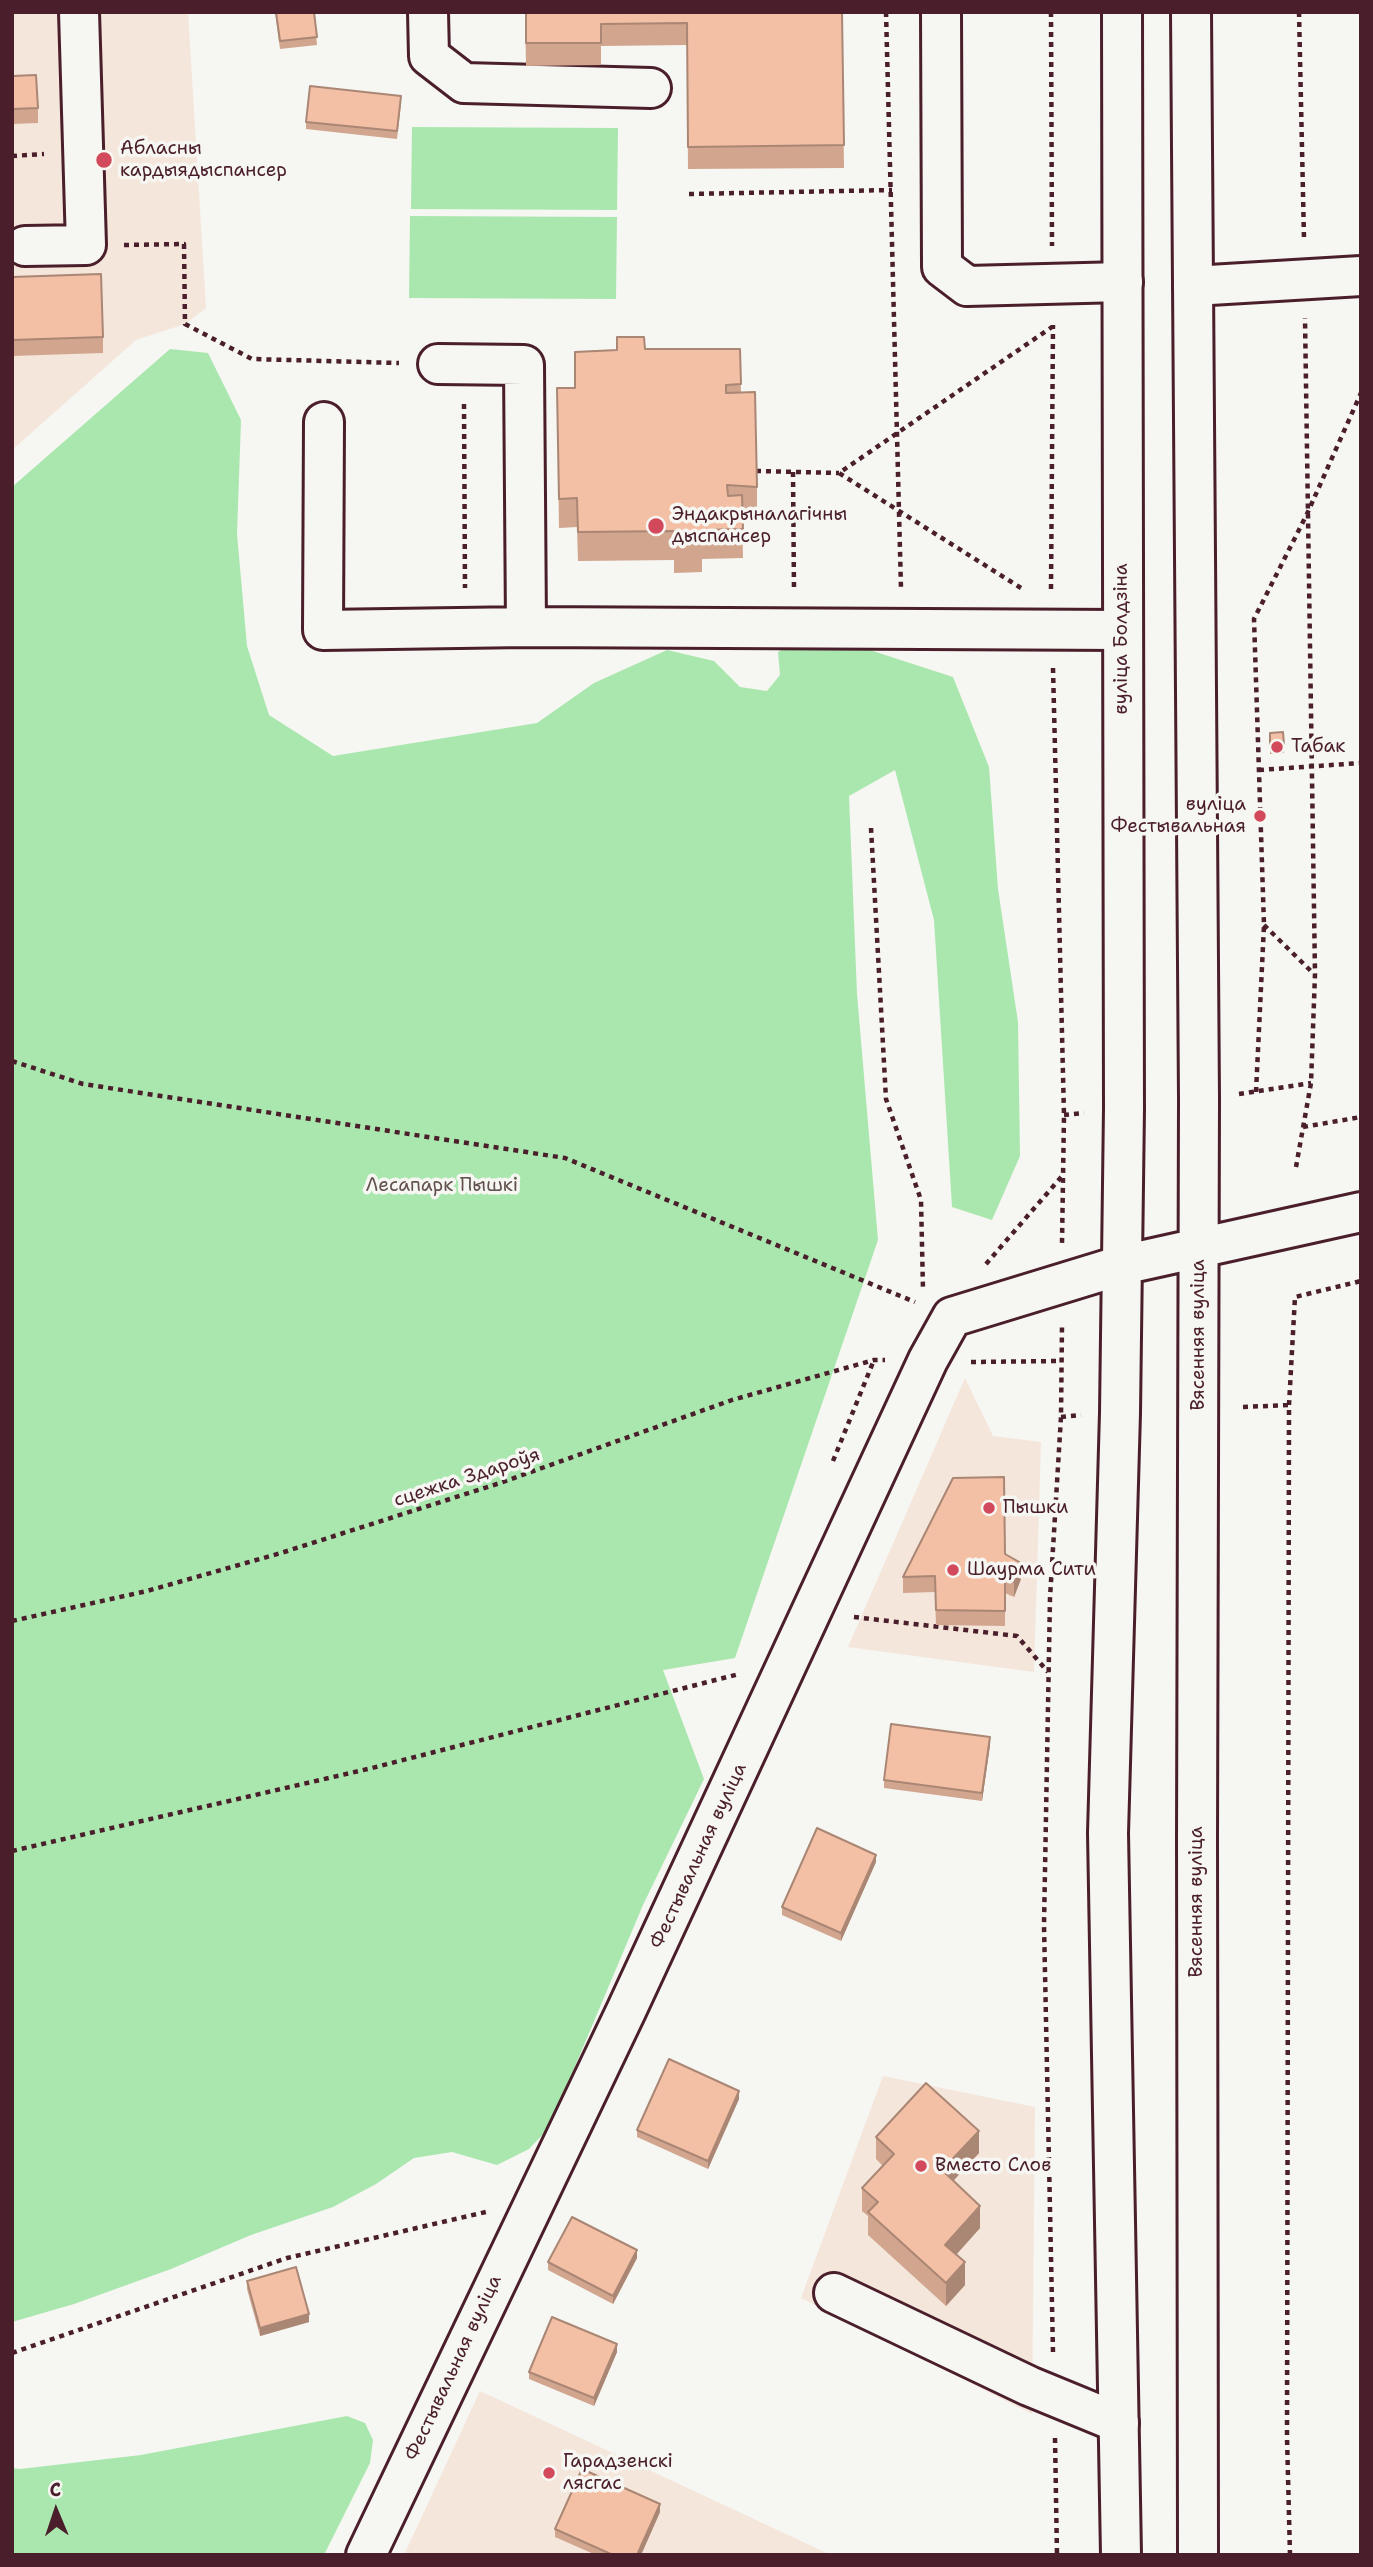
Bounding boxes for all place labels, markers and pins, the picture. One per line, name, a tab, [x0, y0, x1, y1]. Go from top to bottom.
place label: Абласны кардыядыспансер	[120, 138, 287, 182]
marker: Абласны кардыядыспансер	[94, 150, 114, 170]
place label: Эндакрыналагічны дыспансер	[672, 504, 847, 548]
marker: Эндакрыналагічны дыспансер	[646, 516, 666, 536]
place label: Табак	[1291, 736, 1345, 758]
marker: Табак	[1269, 739, 1285, 755]
place label: вуліца Фестывальная	[1111, 794, 1246, 838]
marker: вуліца Фестывальная	[1252, 808, 1268, 824]
place label: Пышки	[1003, 1497, 1068, 1519]
marker: Пышки	[981, 1500, 997, 1516]
place label: Шаурма Сити	[967, 1559, 1096, 1581]
marker: Шаурма Сити	[945, 1562, 961, 1578]
place label: Вместо Слов	[935, 2155, 1051, 2177]
marker: Вместо Слов	[913, 2158, 929, 2174]
place label: Гарадзенскі лясгас	[563, 2451, 673, 2495]
marker: Гарадзенскі лясгас	[541, 2465, 557, 2481]

